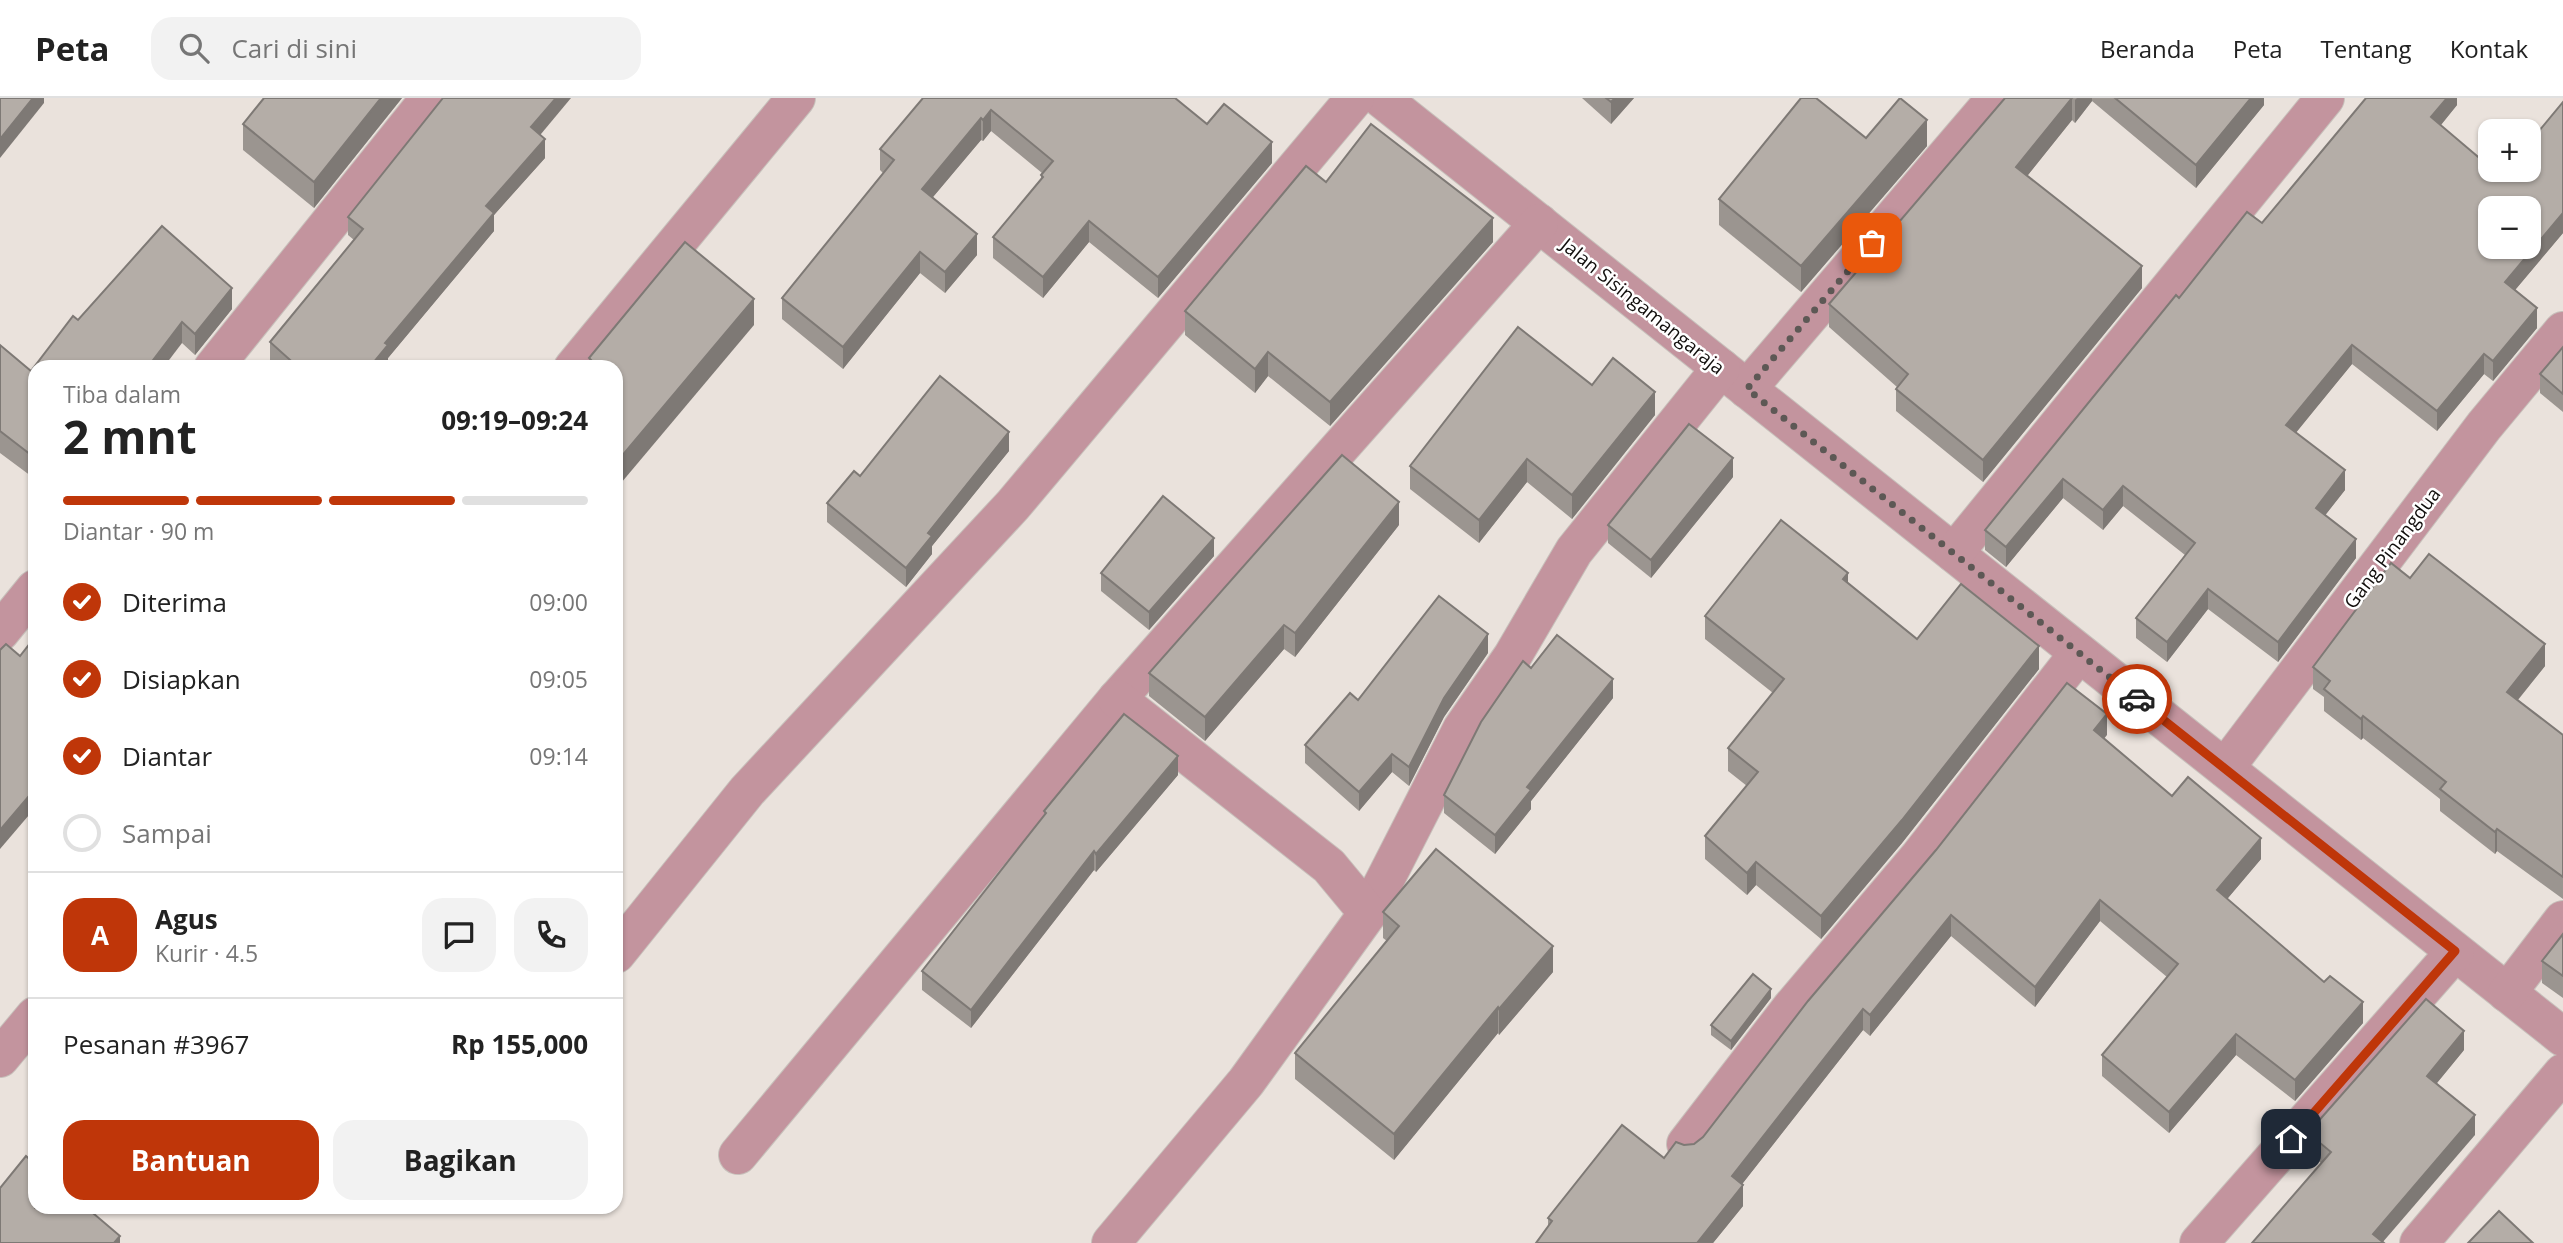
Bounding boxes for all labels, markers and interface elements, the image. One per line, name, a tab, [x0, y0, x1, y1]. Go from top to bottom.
search box	[151, 17, 641, 80]
text: Peta	[35, 26, 109, 71]
icon: search	[175, 29, 213, 67]
text: Cari di sini	[231, 30, 357, 66]
text: Beranda	[2100, 32, 2195, 65]
text: Peta	[2233, 32, 2283, 65]
text: Tentang	[2321, 32, 2412, 65]
text: Kontak	[2450, 32, 2528, 65]
map controls	[2478, 119, 2541, 259]
button: +	[2478, 119, 2541, 182]
button: −	[2478, 196, 2541, 259]
pin	[1842, 213, 1902, 273]
icon: bag	[1853, 224, 1891, 262]
street label: Jalan Sisingamangaraja	[1554, 231, 1730, 380]
text: Tiba dalam	[63, 378, 181, 410]
text: 09:19–09:24	[441, 402, 588, 438]
text: 2 mnt	[63, 405, 197, 467]
street label: Gang Pinangdua	[2338, 482, 2446, 614]
text: Diantar · 90 m	[63, 515, 214, 547]
icon: check	[63, 583, 101, 621]
text: Diterima	[122, 584, 227, 620]
text: 09:00	[529, 586, 588, 618]
icon: check	[63, 660, 101, 698]
text: Disiapkan	[122, 661, 241, 697]
text: 09:05	[529, 663, 588, 695]
courier	[2102, 664, 2172, 734]
icon: car	[2118, 680, 2156, 718]
icon: check	[63, 737, 101, 775]
text: Diantar	[122, 738, 212, 774]
text: 09:14	[529, 740, 588, 772]
text: Sampai	[122, 815, 212, 851]
button: chat	[422, 898, 496, 972]
button: phone	[514, 898, 588, 972]
text: Agus	[155, 901, 218, 937]
text: A	[91, 917, 109, 953]
text: Kurir · 4.5	[155, 937, 258, 969]
text: Pesanan #3967	[63, 1026, 249, 1062]
text: Rp 155,000	[451, 1026, 588, 1062]
pin	[2261, 1109, 2321, 1169]
button: Bantuan	[63, 1120, 319, 1200]
button: Bagikan	[333, 1120, 588, 1200]
icon: home	[2272, 1120, 2310, 1158]

